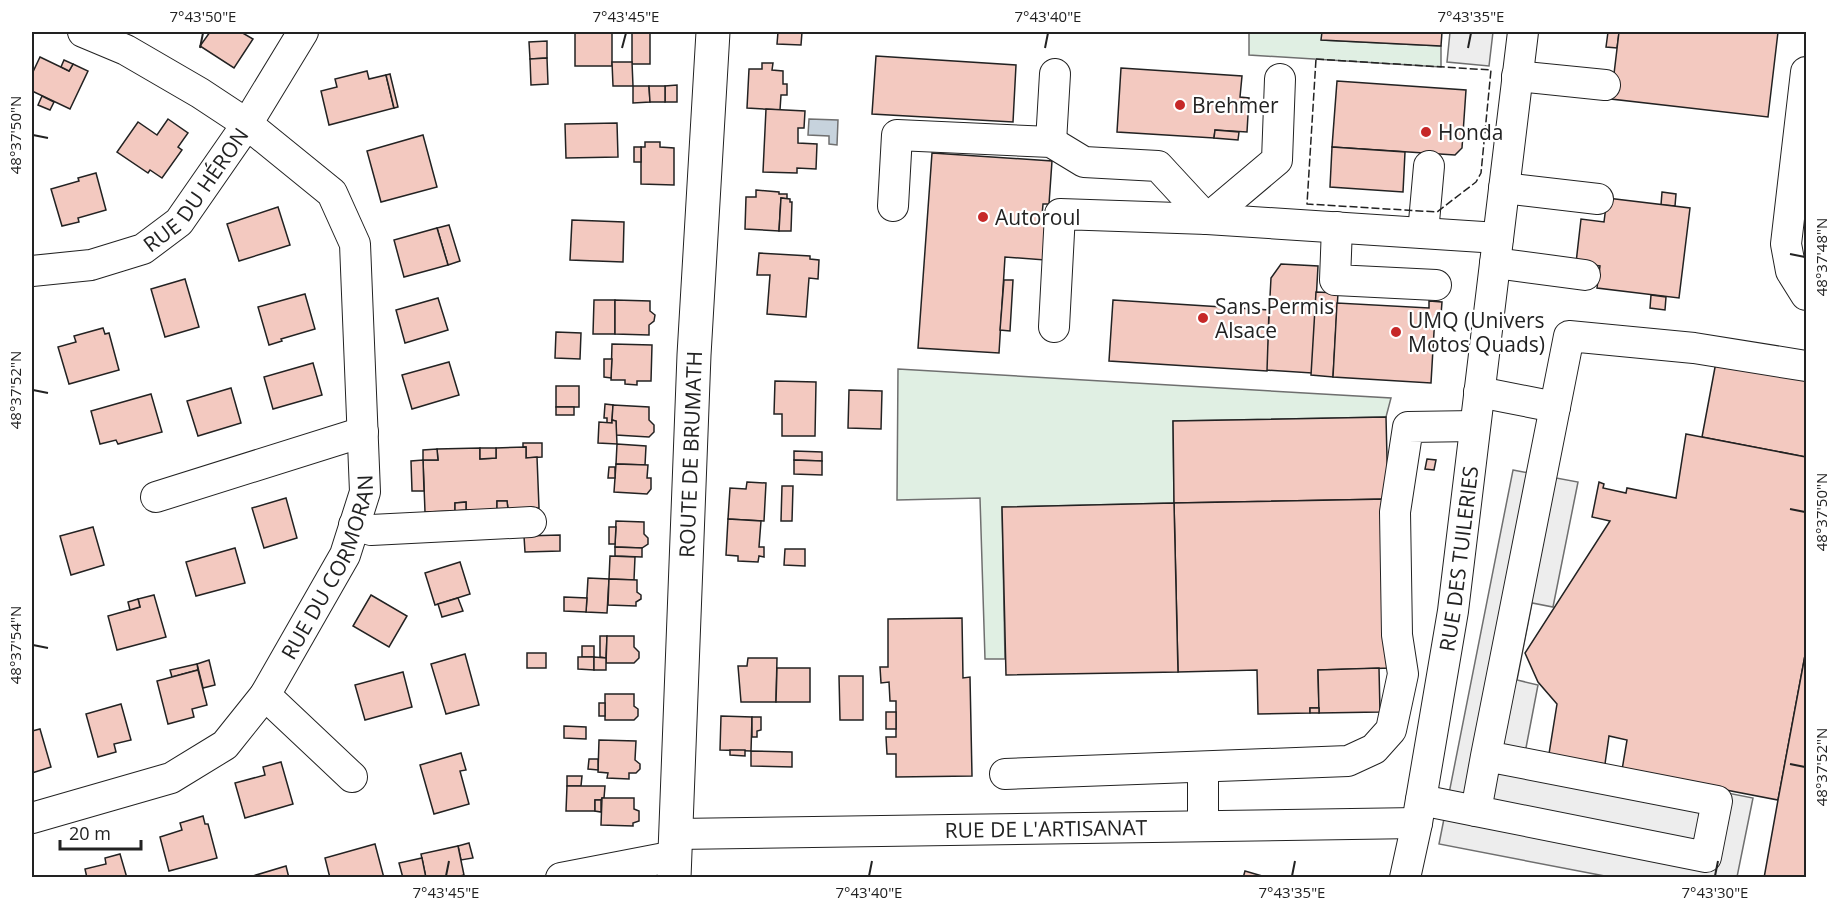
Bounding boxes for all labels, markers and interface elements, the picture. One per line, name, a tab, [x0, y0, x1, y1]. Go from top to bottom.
text: 7°43'50"E	[170, 6, 236, 26]
text: 7°43'45"E	[593, 6, 659, 26]
text: 7°43'40"E	[1015, 6, 1081, 26]
text: 7°43'35"E	[1438, 6, 1504, 26]
place label: Brehmer	[1192, 91, 1279, 119]
text: 48°37'50"N	[5, 96, 25, 174]
marker: Brehmer	[1173, 98, 1187, 112]
place label: Honda	[1438, 118, 1504, 146]
street label: RUE DU HÉRON	[137, 122, 254, 258]
marker: Honda	[1419, 125, 1433, 139]
place label: Autoroul	[995, 203, 1081, 231]
marker: Autoroul	[976, 210, 990, 224]
text: 48°37'48"N	[1811, 218, 1831, 296]
place label: Sans Permis Alsace	[1215, 292, 1334, 344]
place label: UMQ (Univers Motos Quads)	[1408, 306, 1545, 358]
marker: Sans Permis Alsace	[1196, 311, 1210, 325]
marker: UMQ (Univers Motos Quads)	[1389, 325, 1403, 339]
street label: ROUTE DE BRUMATH	[672, 350, 708, 558]
text: 48°37'52"N	[5, 351, 25, 429]
street label: RUE DES TUILERIES	[1432, 464, 1484, 653]
text: 48°37'50"N	[1811, 473, 1831, 551]
street label: RUE DU CORMORAN	[274, 474, 379, 664]
text: 48°37'54"N	[5, 606, 25, 684]
text: 48°37'52"N	[1811, 728, 1831, 806]
scale bar	[60, 813, 141, 851]
street label: RUE DE L'ARTISANAT	[944, 813, 1148, 844]
text: 20 m	[69, 821, 111, 845]
text: 7°43'45"E	[413, 882, 479, 902]
text: 7°43'40"E	[836, 882, 902, 902]
text: 7°43'35"E	[1259, 882, 1325, 902]
text: 7°43'30"E	[1682, 882, 1748, 902]

